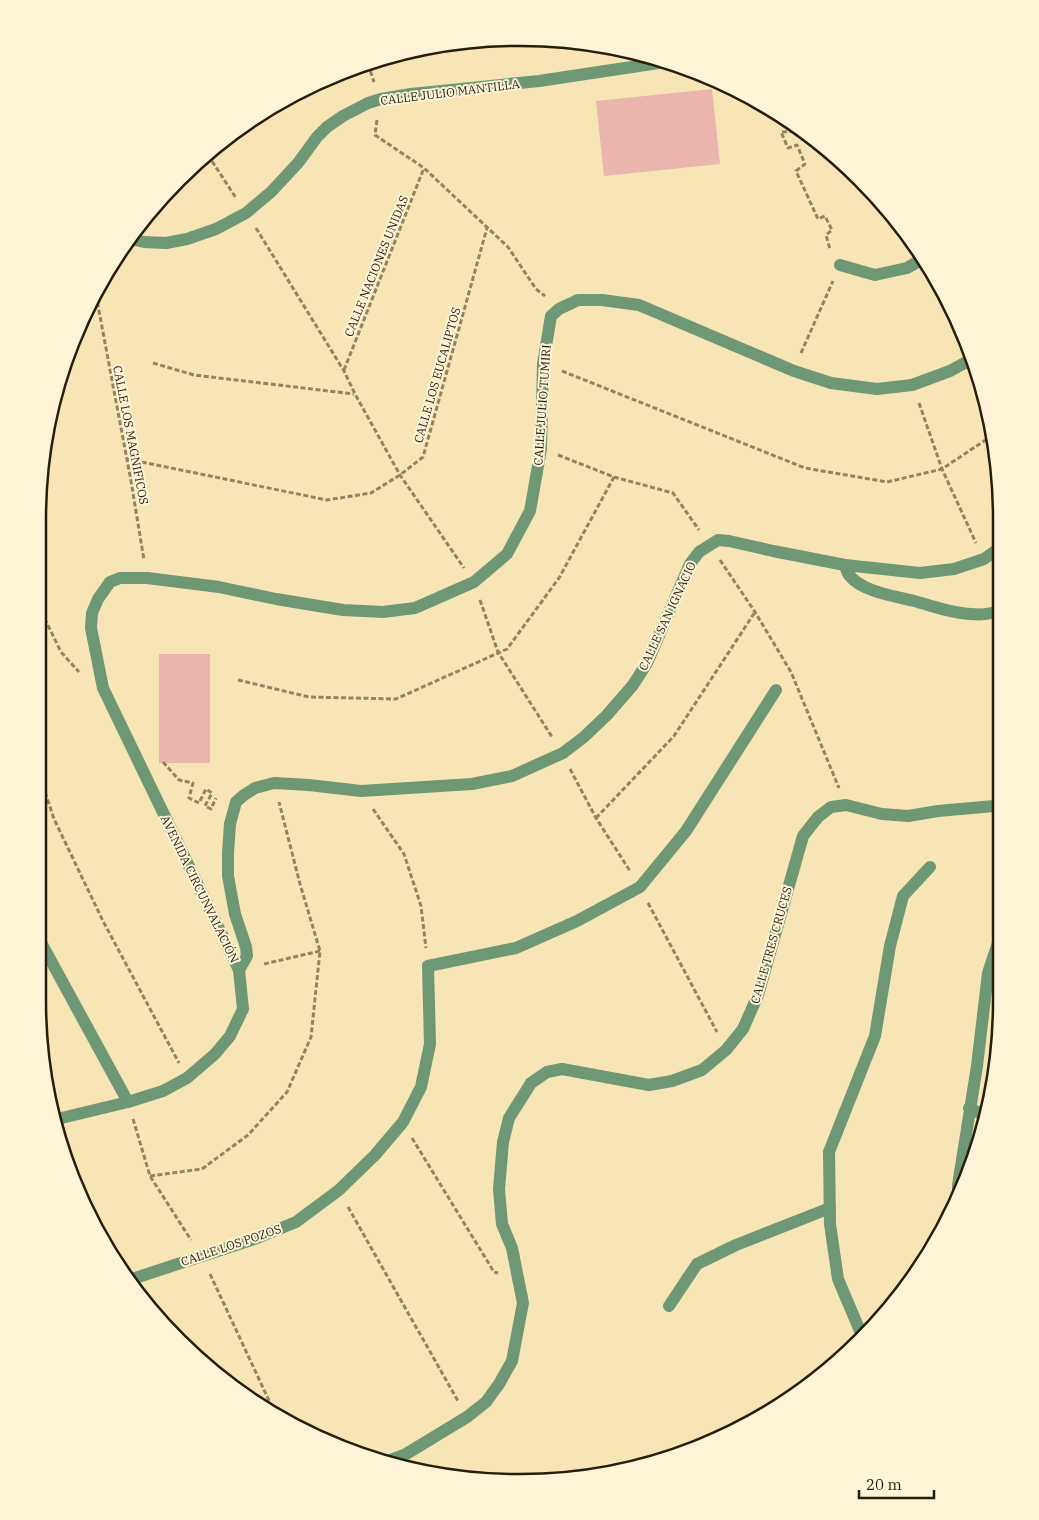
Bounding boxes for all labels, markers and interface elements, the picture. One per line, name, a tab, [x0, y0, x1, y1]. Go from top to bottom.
street label: CALLE JULIO MANTILLA	[380, 76, 521, 108]
street label: CALLE NACIONES UNIDAS	[341, 193, 411, 339]
street label: CALLE LOS EUCALIPTOS	[410, 305, 464, 445]
street label: CALLE JULIO TUMIRI	[530, 344, 554, 466]
street label: CALLE LOS MAGNIFICOS	[110, 364, 152, 506]
street label: CALLE SAN IGNACIO	[635, 559, 699, 673]
street label: AVENIDA CIRCUNVALACIÓN	[158, 813, 242, 965]
street label: CALLE TRES CRUCES	[747, 885, 795, 1005]
street label: CALLE LOS POZOS	[179, 1221, 283, 1269]
scale bar	[859, 1468, 934, 1500]
text: 20 m	[866, 1475, 902, 1494]

